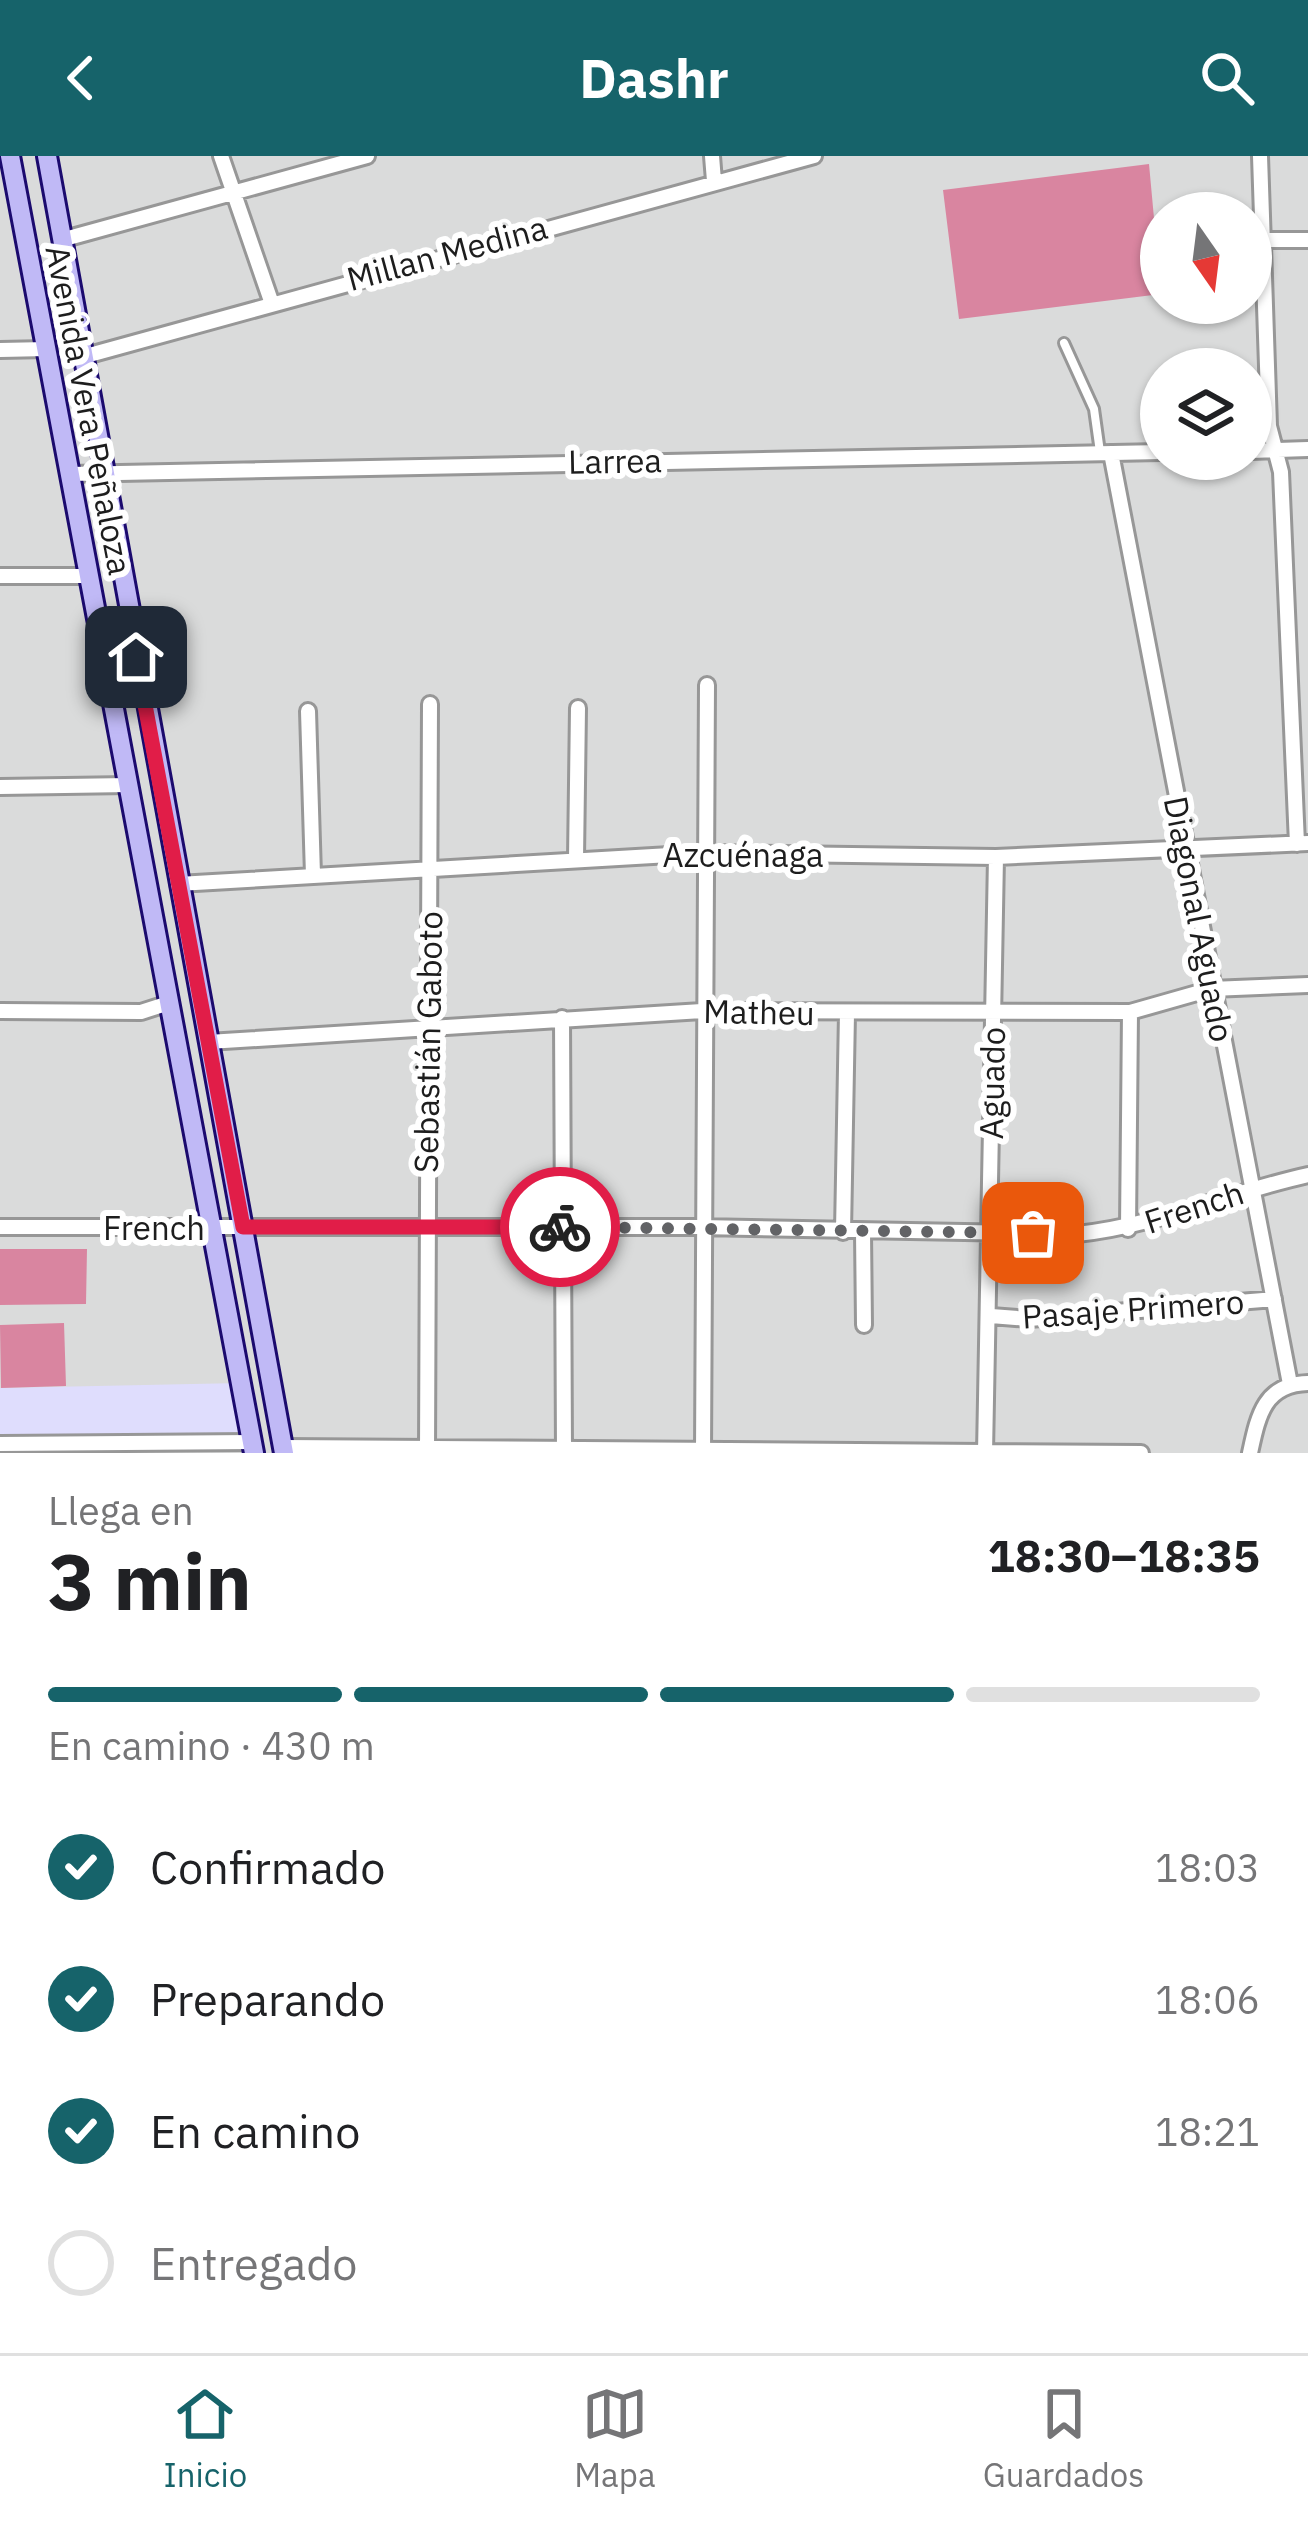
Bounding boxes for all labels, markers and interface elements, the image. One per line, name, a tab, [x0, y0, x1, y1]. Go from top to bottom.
text: Dashr	[579, 43, 729, 113]
icon: back	[48, 45, 114, 111]
icon: search	[1194, 45, 1260, 111]
north arrow	[1140, 192, 1272, 324]
map controls	[1140, 192, 1272, 480]
street label: Millan Medina	[342, 205, 552, 300]
street label: Avenida Vera Peñaloza	[36, 241, 143, 578]
button: layers	[1140, 348, 1272, 480]
street label: Larrea	[568, 438, 662, 483]
pin	[85, 606, 187, 708]
icon: home	[103, 624, 169, 690]
street label: Diagonal Aguado	[1155, 792, 1244, 1045]
street label: Azcuénaga	[662, 833, 824, 876]
street label: Sebastián Gaboto	[404, 911, 451, 1173]
street label: Matheu	[703, 989, 815, 1034]
street label: Aguado	[969, 1026, 1014, 1140]
courier	[500, 1167, 620, 1287]
street label: French	[1139, 1170, 1249, 1243]
pin	[982, 1182, 1084, 1284]
icon: bike	[527, 1194, 593, 1260]
icon: bag	[1000, 1200, 1066, 1266]
street label: French	[103, 1206, 205, 1249]
street label: Pasaje Primero	[1020, 1279, 1245, 1338]
text: Llega en	[48, 1485, 194, 1536]
text: 18:30–18:35	[988, 1526, 1260, 1584]
text: 3 min	[48, 1530, 252, 1631]
text: En camino · 430 m	[48, 1720, 375, 1771]
icon: check	[48, 1834, 114, 1900]
text: Confirmado	[150, 1838, 385, 1896]
text: 18:03	[1155, 1842, 1260, 1893]
icon: check	[48, 1966, 114, 2032]
text: Preparando	[150, 1970, 385, 2028]
text: 18:06	[1155, 1974, 1260, 2025]
icon: check	[48, 2098, 114, 2164]
text: En camino	[150, 2102, 360, 2160]
text: 18:21	[1155, 2106, 1260, 2157]
text: Entregado	[150, 2234, 358, 2292]
tab: Inicio	[164, 2381, 247, 2496]
tab: Mapa	[574, 2381, 656, 2496]
tab: Guardados	[983, 2381, 1144, 2496]

